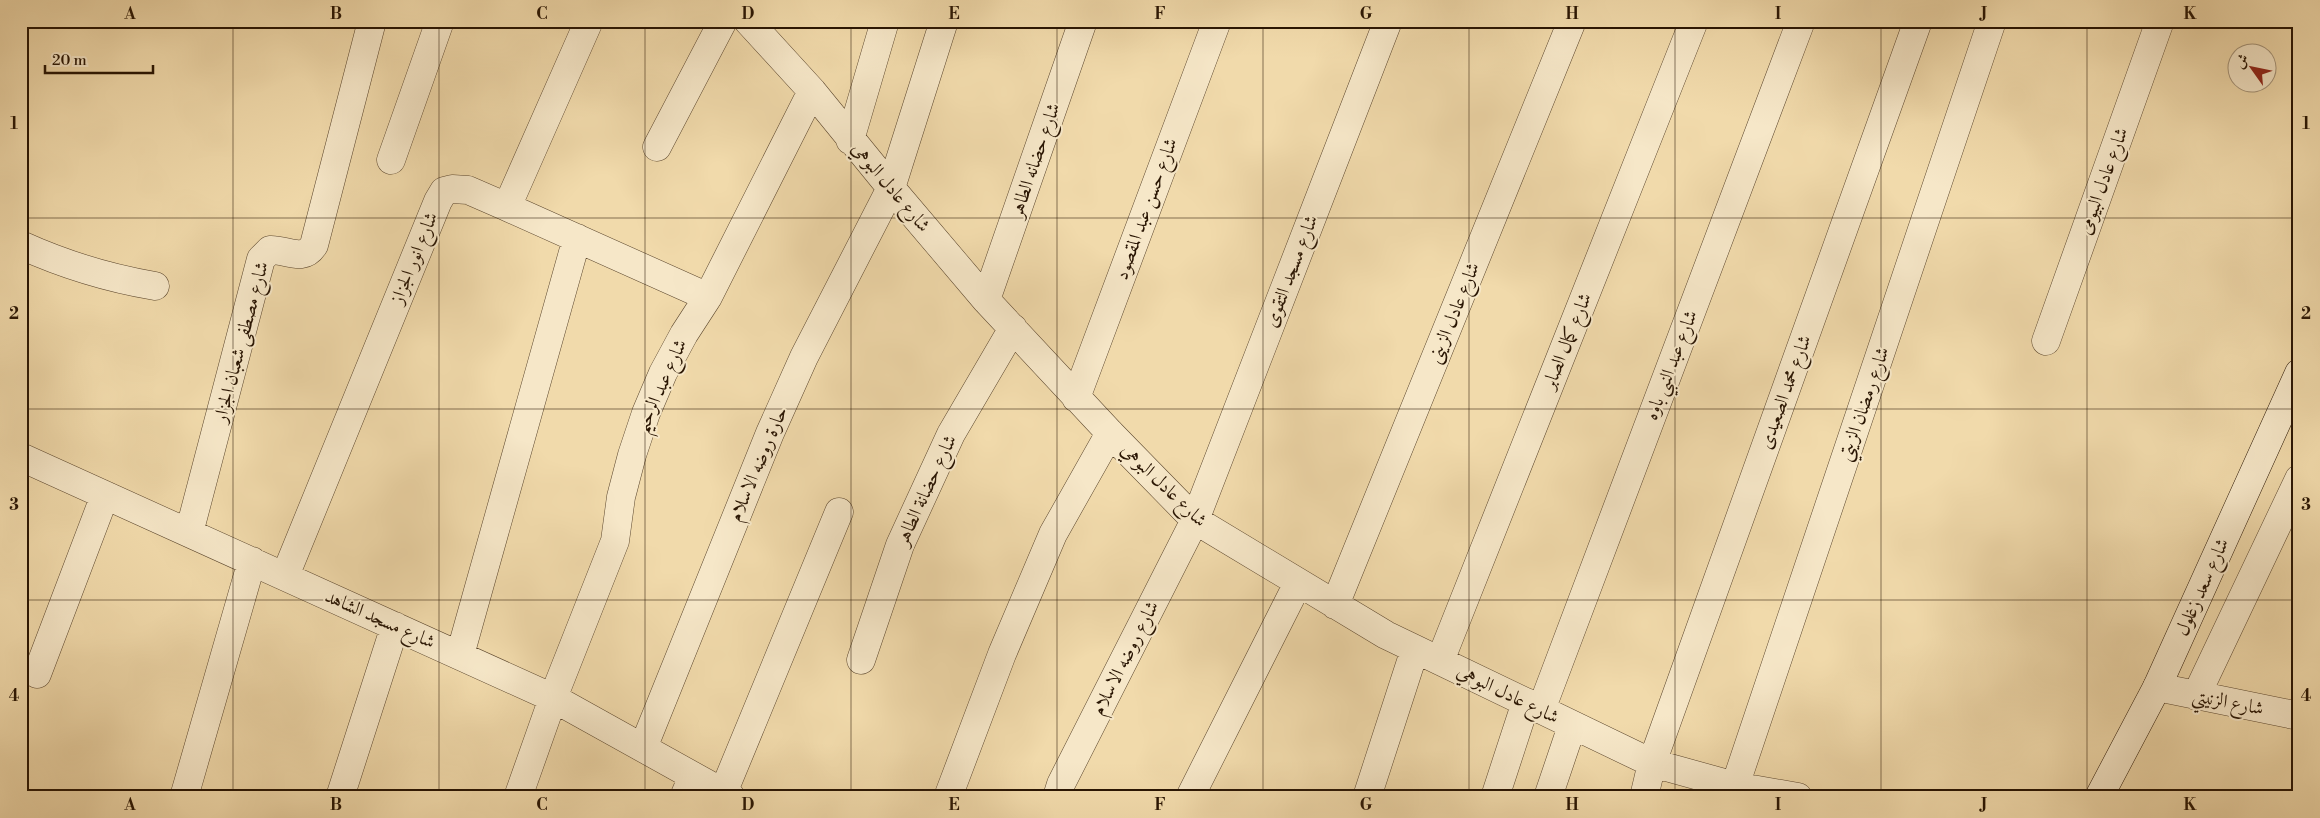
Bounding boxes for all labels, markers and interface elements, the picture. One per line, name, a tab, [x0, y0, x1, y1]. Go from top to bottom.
text: A	[123, 4, 136, 24]
text: B	[330, 4, 342, 24]
text: C	[536, 4, 548, 24]
text: D	[742, 4, 755, 24]
text: E	[948, 4, 960, 24]
text: F	[1154, 4, 1166, 24]
text: G	[1360, 4, 1373, 24]
text: H	[1565, 4, 1579, 24]
text: I	[1775, 4, 1781, 24]
text: J	[1979, 4, 1987, 24]
text: K	[2184, 4, 2198, 24]
scale bar	[45, 42, 152, 74]
north arrow	[2228, 42, 2278, 92]
text: 20 m	[52, 51, 87, 70]
text: ش	[2231, 51, 2253, 72]
street label: شارع حضانه الطاهر	[1004, 100, 1069, 223]
text: 1	[10, 114, 18, 134]
text: 1	[2302, 114, 2310, 134]
street label: شارع عادل البيومى	[2073, 124, 2136, 239]
street label: شارع حسن عبد المقصود	[1109, 135, 1186, 284]
street label: شارع عادل البوهي	[844, 137, 936, 239]
street label: شارع انور الجزاز	[384, 209, 446, 310]
street label: شارع مسجد التقوى	[1259, 211, 1326, 332]
street label: شارع مصطفى شعبان الجزار	[207, 259, 277, 428]
street label: شارع عادل الزينى	[1423, 259, 1488, 368]
street label: شارع كمال الصابر	[1536, 289, 1600, 396]
text: 2	[9, 304, 19, 324]
text: 2	[2301, 304, 2311, 324]
street label: شارع عبد النبي باوه	[1639, 307, 1709, 426]
street label: شارع محمد الصعيدى	[1753, 332, 1820, 453]
street label: شارع عبد الرحيم	[630, 335, 699, 440]
street label: شارع رمضان الزيتي	[1833, 344, 1900, 466]
street label: حارة روضه الاسلام	[723, 403, 797, 527]
street label: شارع حضانة الطاهر	[889, 431, 965, 552]
street label: شارع عادل البوهي	[1114, 438, 1212, 534]
text: 3	[9, 495, 19, 515]
text: 3	[2301, 495, 2311, 515]
street label: شارع سعد زغلول	[2170, 534, 2237, 641]
street label: شارع مسجد الشاهد	[320, 584, 439, 657]
street label: شارع روضه الاسلام	[1086, 597, 1168, 721]
street label: شارع عادل البوهي	[1452, 659, 1563, 732]
street label: شارع الزنيتي	[2189, 683, 2266, 727]
text: 4	[9, 686, 20, 706]
text: 4	[2301, 686, 2312, 706]
text: A	[123, 795, 136, 815]
text: B	[330, 795, 342, 815]
text: C	[536, 795, 548, 815]
text: D	[742, 795, 755, 815]
text: E	[948, 795, 960, 815]
text: F	[1154, 795, 1166, 815]
text: G	[1360, 795, 1373, 815]
text: H	[1565, 795, 1579, 815]
text: I	[1775, 795, 1781, 815]
text: J	[1979, 795, 1987, 815]
text: K	[2184, 795, 2198, 815]

